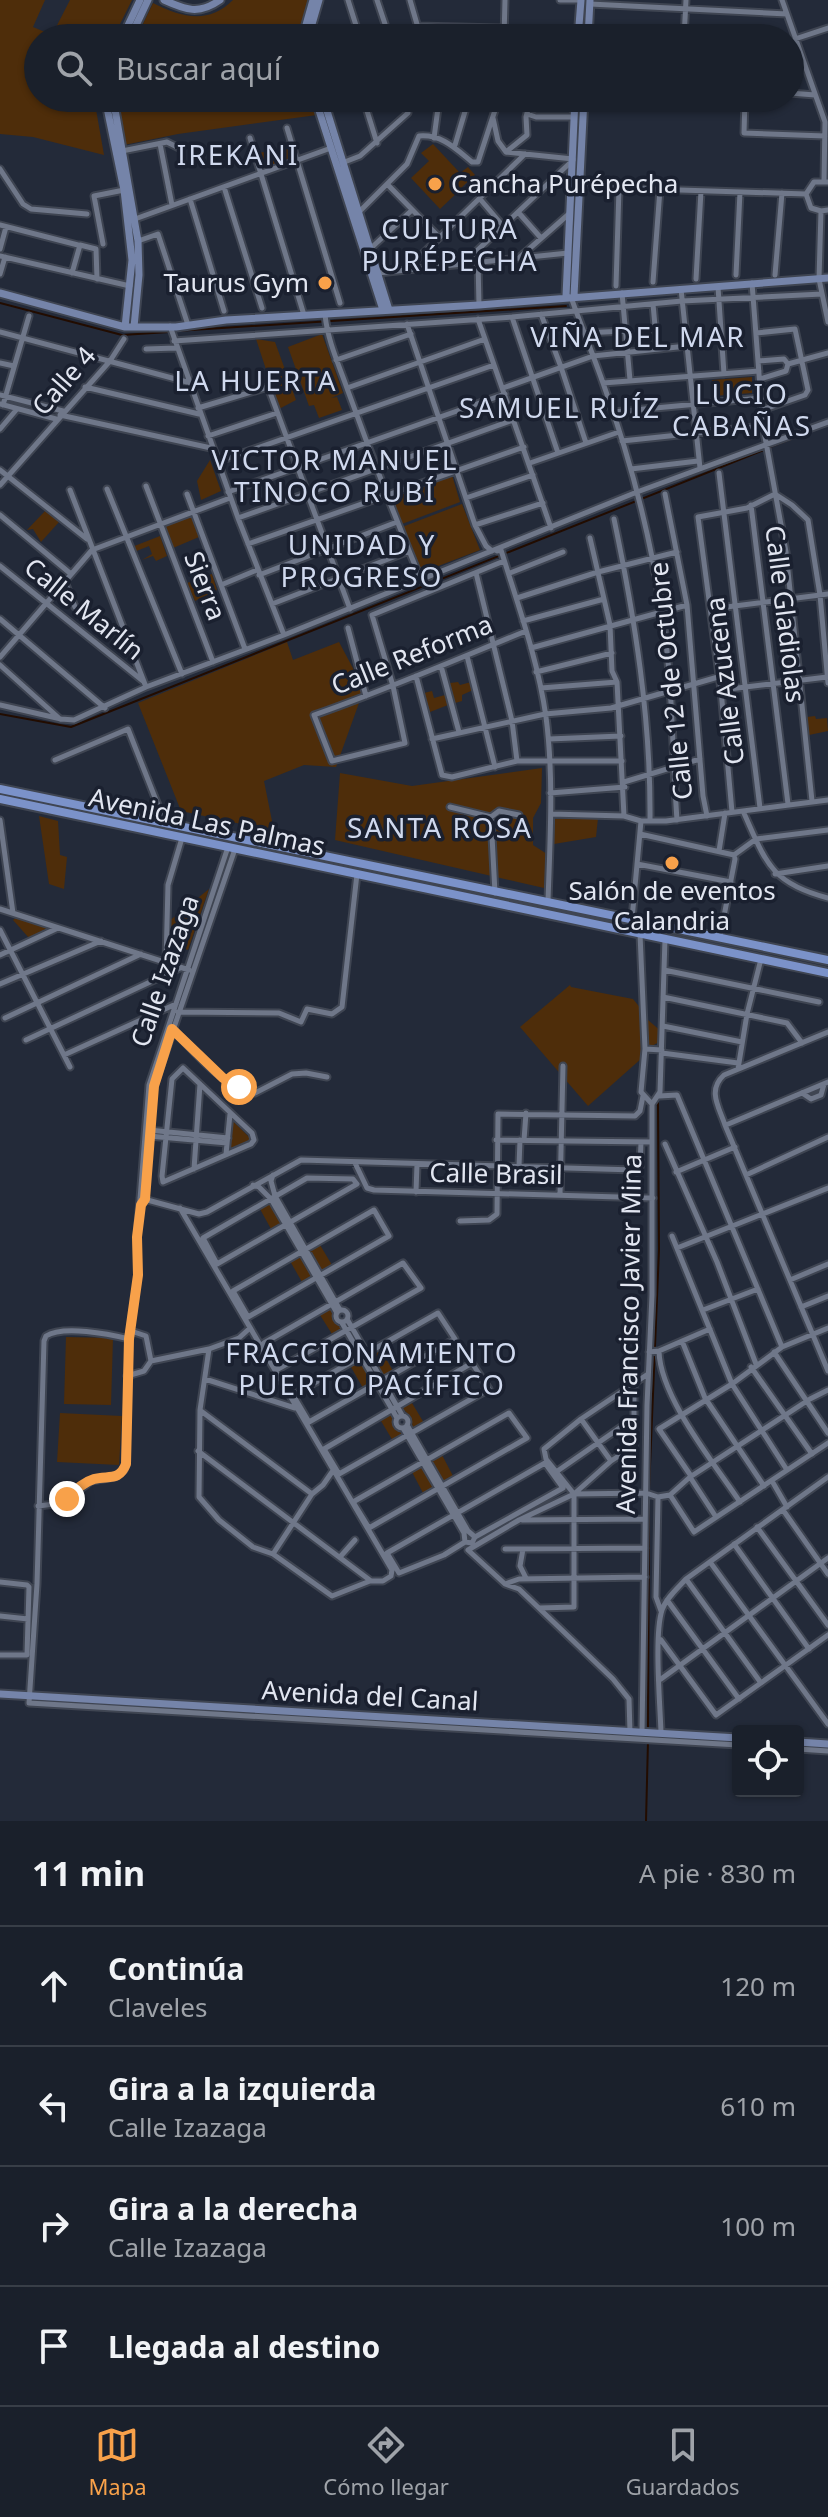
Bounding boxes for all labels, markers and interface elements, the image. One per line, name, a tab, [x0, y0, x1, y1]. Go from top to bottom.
search box	[24, 24, 804, 112]
icon: search	[52, 46, 96, 90]
text: Buscar aquí	[116, 48, 281, 89]
district label: IREKANI	[177, 135, 299, 173]
place label: Cancha Purépecha	[451, 165, 678, 201]
marker: Cancha Purépecha	[426, 175, 444, 193]
district label: CULTURA PURÉPECHA	[361, 209, 539, 279]
place label: Taurus Gym	[163, 264, 309, 300]
marker: Taurus Gym	[316, 274, 334, 292]
district label: VIÑA DEL MAR	[530, 317, 746, 355]
street label: Calle 4	[23, 338, 103, 423]
district label: LA HUERTA	[174, 361, 338, 399]
district label: LUCIO CABAÑAS	[672, 374, 812, 444]
district label: SAMUEL RUÍZ	[459, 388, 661, 426]
district label: VICTOR MANUEL TINOCO RUBÍ	[212, 440, 458, 510]
street label: Calle Gladiolas	[757, 523, 815, 705]
district label: UNIDAD Y PROGRESO	[281, 525, 443, 595]
street label: Sierra	[176, 546, 235, 625]
street label: Calle Marlín	[17, 549, 152, 668]
street label: Calle 12 de Octubre	[640, 560, 700, 802]
street label: Calle Azucena	[696, 595, 752, 767]
street label: Calle Reforma	[326, 605, 498, 703]
street label: Avenida Las Palmas	[86, 778, 329, 864]
district label: SANTA ROSA	[347, 808, 533, 846]
marker: Salón de eventos Calandria	[663, 854, 681, 872]
place label: Salón de eventos Calandria	[568, 872, 776, 938]
street label: Calle Izazaga	[121, 890, 207, 1052]
route start	[221, 1069, 257, 1105]
street label: Calle Brasil	[429, 1154, 563, 1192]
street label: Avenida Francisco Javier Mina	[607, 1154, 649, 1514]
district label: FRACCIONAMIENTO PUERTO PACÍFICO	[225, 1333, 519, 1403]
route end	[49, 1481, 85, 1517]
street label: Avenida del Canal	[261, 1671, 479, 1719]
map controls	[732, 1725, 804, 1797]
button: locate	[732, 1725, 804, 1797]
text: 11 min	[32, 1850, 145, 1896]
text: A pie · 830 m	[639, 1855, 796, 1891]
text: Continúa	[108, 1948, 244, 1989]
icon: ahead	[32, 1964, 76, 2008]
text: 120 m	[720, 1968, 796, 2004]
text: Claveles	[108, 1989, 207, 2025]
text: Gira a la izquierda	[108, 2068, 377, 2109]
icon: left	[32, 2084, 76, 2128]
text: 610 m	[720, 2088, 796, 2124]
text: Calle Izazaga	[108, 2109, 267, 2145]
text: Gira a la derecha	[108, 2188, 358, 2229]
icon: right	[32, 2204, 76, 2248]
text: 100 m	[720, 2208, 796, 2244]
text: Calle Izazaga	[108, 2229, 267, 2265]
icon: arrive	[32, 2324, 76, 2368]
text: Llegada al destino	[108, 2326, 380, 2367]
tab: Mapa	[88, 2423, 147, 2501]
tab: Cómo llegar	[323, 2423, 449, 2501]
tab: Guardados	[626, 2423, 740, 2501]

